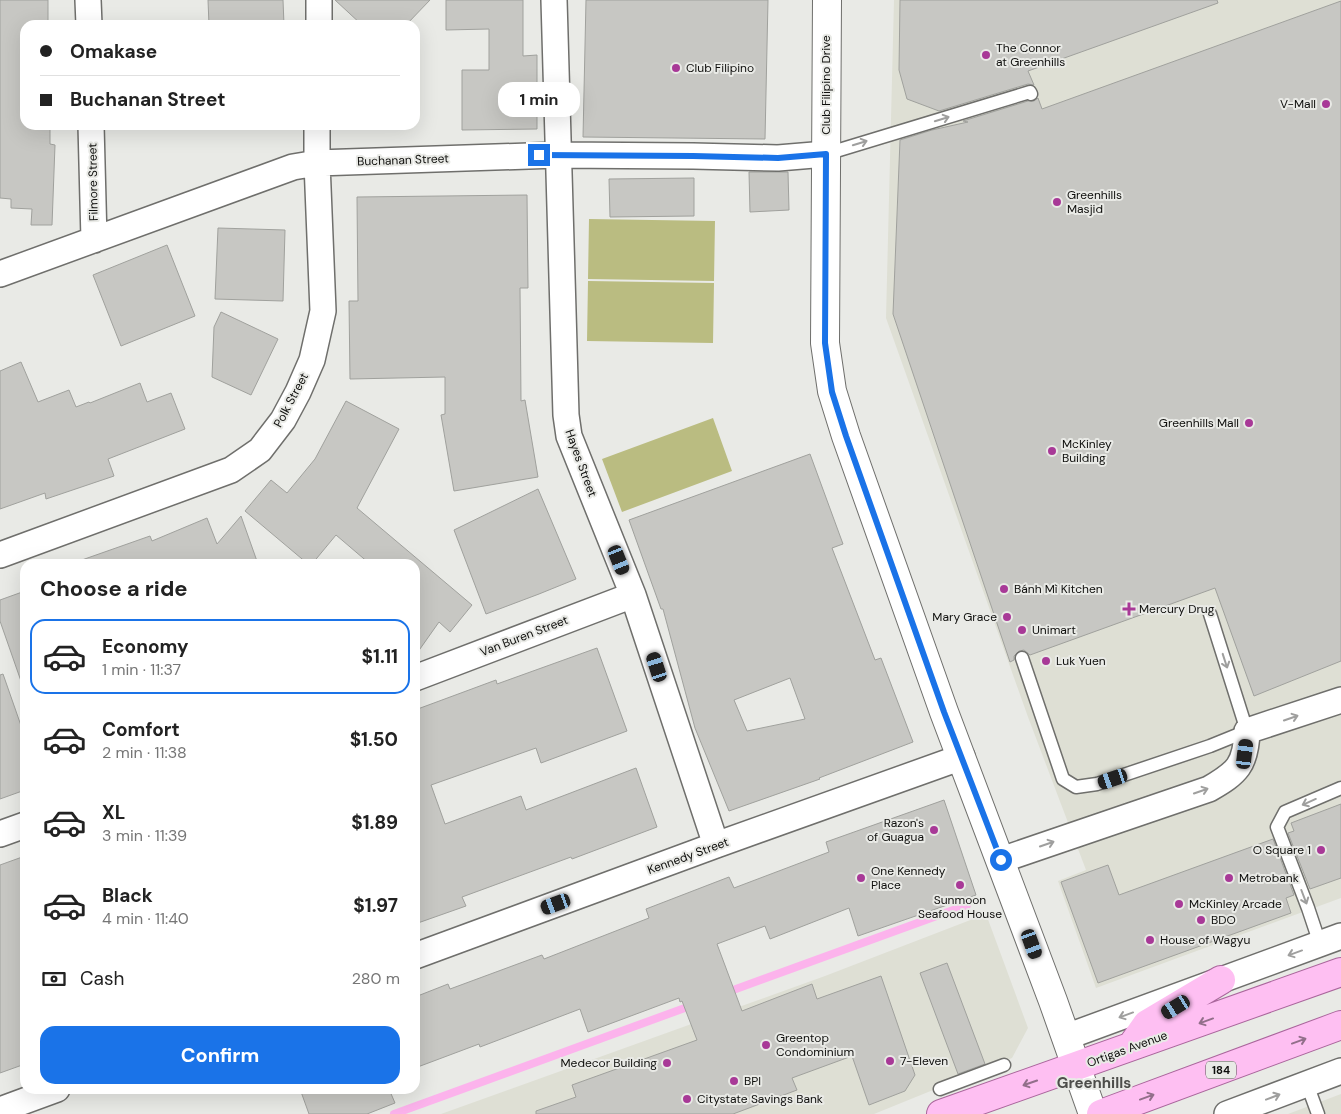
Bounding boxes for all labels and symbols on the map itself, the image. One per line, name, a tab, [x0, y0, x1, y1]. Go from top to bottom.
street label: Club Filipino Drive	[818, 35, 834, 135]
place label: The Connor at Greenhills	[996, 40, 1065, 70]
marker: The Connor at Greenhills	[980, 49, 992, 61]
place label: Club Filipino	[686, 60, 754, 76]
marker: Club Filipino	[670, 62, 682, 74]
callout: 1 min	[498, 82, 580, 118]
place label: V-Mall	[1280, 96, 1316, 112]
marker: V-Mall	[1320, 98, 1332, 110]
one-way arrow	[934, 113, 950, 123]
one-way arrow	[852, 138, 868, 148]
street label: Filmore Street	[84, 143, 102, 221]
route end	[528, 144, 550, 166]
street label: Buchanan Street	[357, 150, 449, 170]
place label: Greenhills Masjid	[1067, 187, 1122, 217]
marker: Greenhills Masjid	[1051, 196, 1063, 208]
street label: Polk Street	[270, 370, 312, 430]
place label: Greenhills Mall	[1159, 415, 1239, 431]
marker: Greenhills Mall	[1243, 417, 1255, 429]
street label: Hayes Street	[561, 427, 601, 499]
place label: McKinley Building	[1062, 436, 1112, 466]
marker: McKinley Building	[1046, 445, 1058, 457]
car	[606, 543, 631, 577]
place label: Bánh Mì Kitchen	[1014, 581, 1103, 597]
marker: Bánh Mì Kitchen	[998, 583, 1010, 595]
place label: Mercury Drug	[1139, 601, 1215, 617]
marker: Mercury Drug	[1123, 603, 1135, 615]
place label: Mary Grace	[932, 609, 997, 625]
marker: Mary Grace	[1001, 611, 1013, 623]
street label: Van Buren Street	[478, 612, 571, 660]
place label: Unimart	[1032, 622, 1076, 638]
marker: Unimart	[1016, 624, 1028, 636]
car	[645, 650, 668, 684]
one-way arrow	[1220, 652, 1230, 668]
place label: Luk Yuen	[1056, 653, 1106, 669]
marker: Luk Yuen	[1040, 655, 1052, 667]
one-way arrow	[1282, 712, 1298, 722]
car	[1235, 738, 1254, 770]
car	[1096, 767, 1129, 791]
one-way arrow	[1192, 786, 1208, 796]
one-way arrow	[1302, 797, 1317, 807]
place label: Razon's of Guagua	[867, 815, 924, 845]
marker: Razon's of Guagua	[928, 824, 940, 836]
street label: Kennedy Street	[645, 834, 731, 878]
one-way arrow	[1039, 839, 1054, 848]
place label: O Square 1	[1253, 842, 1311, 858]
marker: O Square 1	[1315, 844, 1327, 856]
route start	[990, 849, 1012, 871]
place label: One Kennedy Place	[871, 863, 946, 893]
place label: Metrobank	[1239, 870, 1299, 886]
marker: One Kennedy Place	[855, 872, 867, 884]
marker: Metrobank	[1223, 872, 1235, 884]
marker: Sunmoon Seafood House	[954, 879, 966, 891]
one-way arrow	[1300, 889, 1309, 904]
car	[539, 892, 572, 916]
place label: Sunmoon Seafood House	[918, 892, 1002, 922]
place label: McKinley Arcade	[1189, 896, 1282, 912]
marker: McKinley Arcade	[1173, 898, 1185, 910]
place label: BDO	[1211, 912, 1236, 928]
marker: BDO	[1195, 914, 1207, 926]
car	[1019, 927, 1044, 961]
place label: House of Wagyu	[1160, 932, 1251, 948]
marker: House of Wagyu	[1144, 934, 1156, 946]
one-way arrow	[1288, 949, 1304, 958]
car	[1159, 993, 1192, 1021]
one-way arrow	[1119, 1011, 1134, 1020]
one-way arrow	[1199, 1017, 1214, 1026]
street label: Ortigas Avenue	[1085, 1027, 1170, 1071]
place label: Greentop Condominium	[776, 1030, 854, 1060]
one-way arrow	[1291, 1036, 1306, 1045]
marker: Greentop Condominium	[760, 1039, 772, 1051]
place label: 7-Eleven	[900, 1053, 948, 1069]
place label: Medecor Building	[560, 1055, 657, 1071]
marker: 7-Eleven	[884, 1055, 896, 1067]
marker: Medecor Building	[661, 1057, 673, 1069]
road number: 184	[1206, 1062, 1236, 1078]
place label: BPI	[744, 1073, 761, 1089]
district label: Greenhills	[1057, 1073, 1131, 1093]
marker: BPI	[728, 1075, 740, 1087]
one-way arrow	[1023, 1078, 1039, 1088]
place label: Citystate Savings Bank	[697, 1091, 823, 1107]
one-way arrow	[1138, 1092, 1154, 1101]
one-way arrow	[1265, 1092, 1280, 1101]
marker: Citystate Savings Bank	[681, 1093, 693, 1105]

